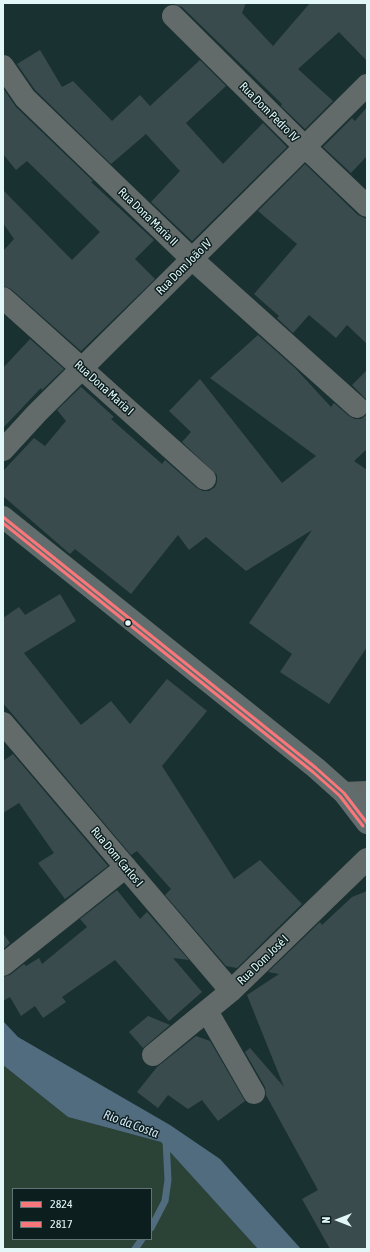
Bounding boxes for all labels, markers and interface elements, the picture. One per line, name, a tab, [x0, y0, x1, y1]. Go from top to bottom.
street label: Rua Dom Pedro IV	[236, 79, 302, 145]
street label: Rua Dona Maria II	[115, 185, 181, 249]
street label: Rua Dom João IV	[153, 236, 215, 298]
street label: Rua Dona Maria I	[71, 358, 137, 418]
unlabelled marker	[123, 618, 133, 628]
street label: Rua Dom Carlos I	[88, 824, 146, 890]
street label: Rua Dom José I	[234, 932, 292, 988]
water label: Rio da Costa	[101, 1107, 161, 1141]
legend	[12, 1188, 152, 1240]
text: 2824	[50, 1197, 73, 1211]
north arrow	[318, 1200, 358, 1240]
text: 2817	[50, 1217, 73, 1231]
text: N	[320, 1217, 332, 1223]

